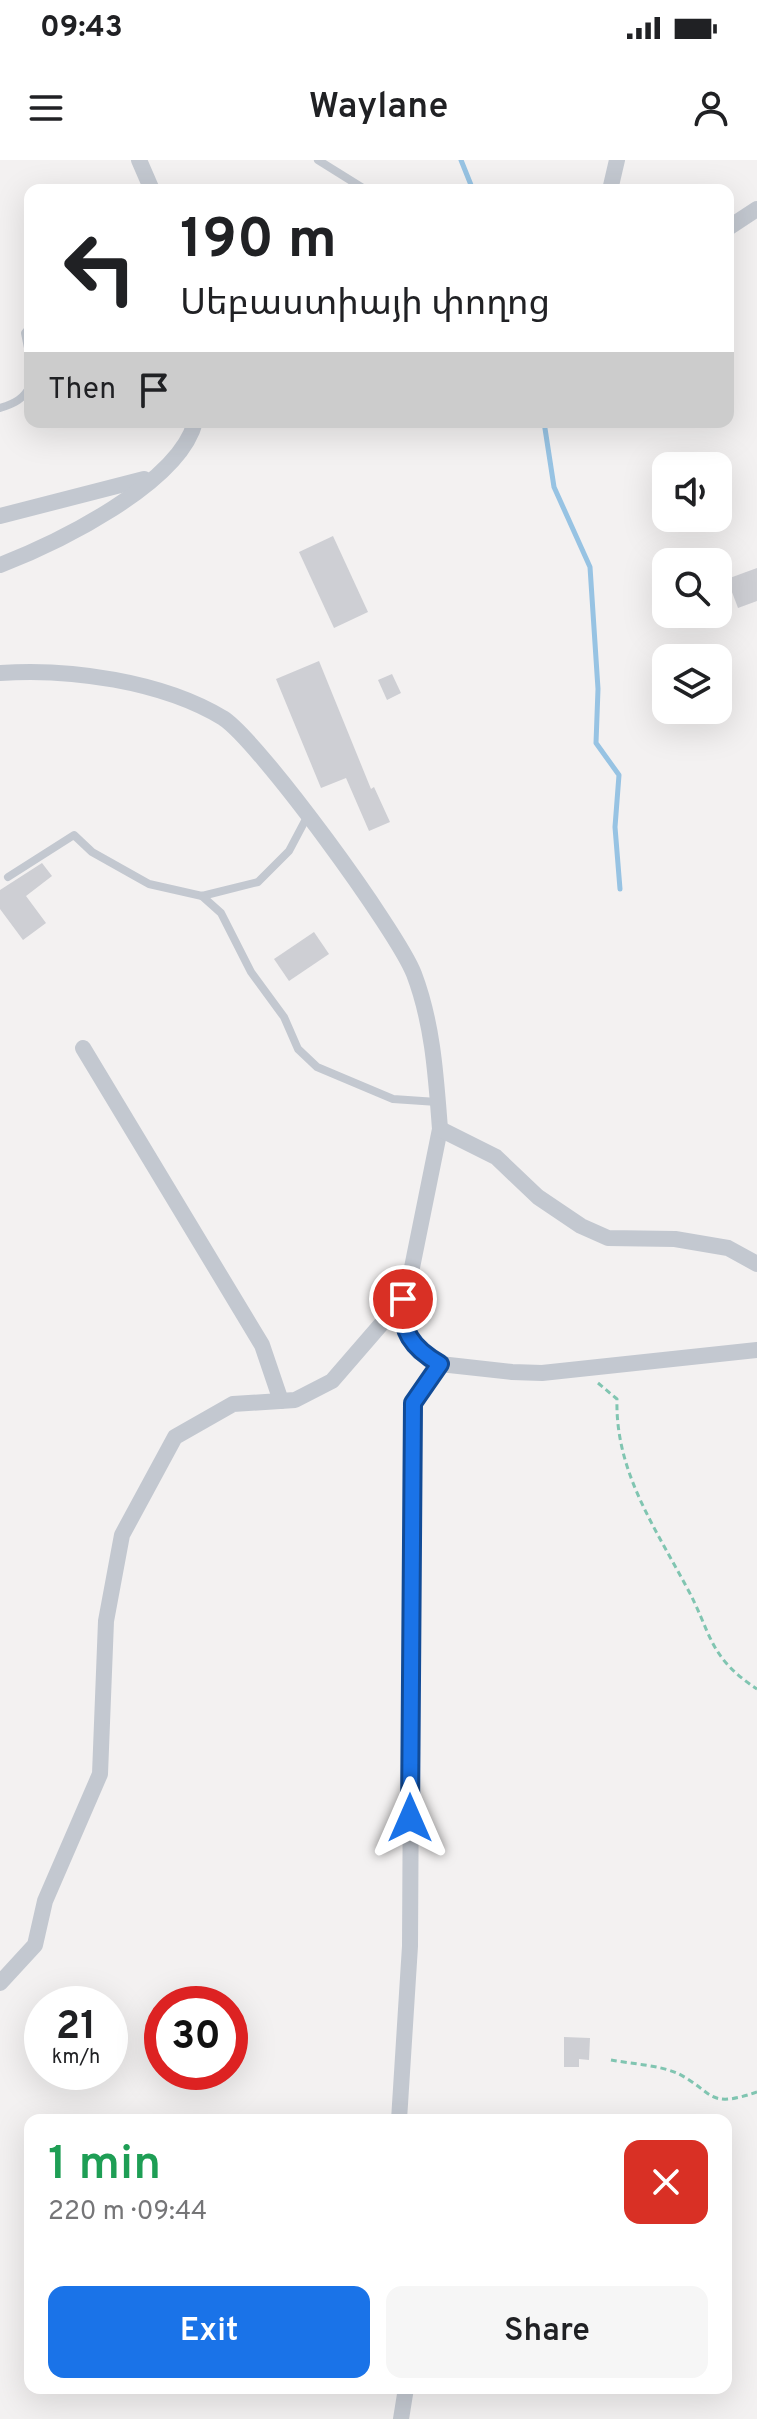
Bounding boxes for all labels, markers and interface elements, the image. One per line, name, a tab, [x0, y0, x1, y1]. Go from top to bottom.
text: 09:43	[40, 10, 123, 47]
text: Waylane	[309, 85, 448, 131]
icon: menu	[24, 86, 68, 130]
icon: person	[689, 86, 733, 130]
text: 190 m	[180, 207, 337, 277]
icon: left	[48, 216, 152, 320]
text: Սեբաստիայի փողոց	[180, 282, 550, 328]
icon: arrive	[132, 368, 176, 412]
text: Then	[48, 372, 116, 409]
map controls	[652, 452, 732, 724]
button: sound	[652, 452, 732, 532]
button: search	[652, 548, 732, 628]
button: layers	[652, 644, 732, 724]
pin	[369, 1265, 437, 1333]
icon: arrive	[381, 1277, 425, 1321]
position arrow	[368, 1776, 452, 1860]
speed limit sign: 30	[144, 1986, 248, 2090]
text: 21	[56, 2003, 96, 2053]
text: km/h	[52, 2045, 100, 2071]
text: 1 min	[48, 2136, 161, 2196]
button: close	[624, 2140, 708, 2224]
text: 220 m · 09:44	[48, 2196, 207, 2229]
button: Exit	[48, 2286, 370, 2378]
button: Share	[386, 2286, 708, 2378]

